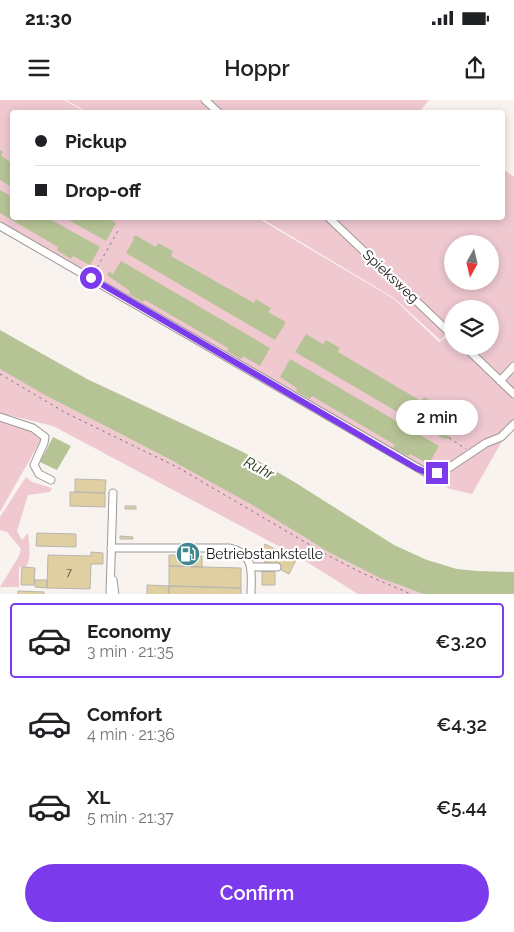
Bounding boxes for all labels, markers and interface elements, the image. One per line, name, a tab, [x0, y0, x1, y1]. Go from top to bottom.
text: 21:30	[25, 7, 72, 29]
icon: menu	[25, 54, 53, 82]
icon: share	[461, 54, 489, 82]
text: Hoppr	[224, 55, 290, 81]
text: Pickup	[65, 130, 127, 152]
text: Drop-off	[65, 179, 141, 201]
north arrow	[444, 235, 499, 290]
map controls	[444, 235, 499, 355]
street label: Spieksweg	[360, 246, 422, 306]
route start	[80, 267, 102, 289]
button: layers	[444, 300, 499, 355]
callout: 2 min	[396, 400, 478, 436]
text: 2 min	[417, 408, 458, 427]
water label: Ruhr	[241, 453, 278, 484]
route end	[426, 462, 448, 484]
fuel station icon: Betriebstankstelle	[175, 541, 201, 567]
place label: Betriebstankstelle	[206, 546, 323, 562]
house number: 7	[66, 566, 72, 579]
icon: car	[27, 618, 72, 663]
text: Economy	[87, 620, 171, 642]
text: €3.20	[435, 630, 487, 652]
text: 3 min · 21:35	[87, 642, 174, 661]
icon: car	[27, 701, 72, 746]
text: Comfort	[87, 703, 162, 725]
text: €4.32	[436, 713, 487, 735]
text: 4 min · 21:36	[87, 725, 175, 744]
icon: car	[27, 784, 72, 829]
text: XL	[87, 786, 110, 808]
text: €5.44	[436, 796, 487, 818]
text: 5 min · 21:37	[87, 808, 174, 827]
button: Confirm	[25, 864, 489, 922]

